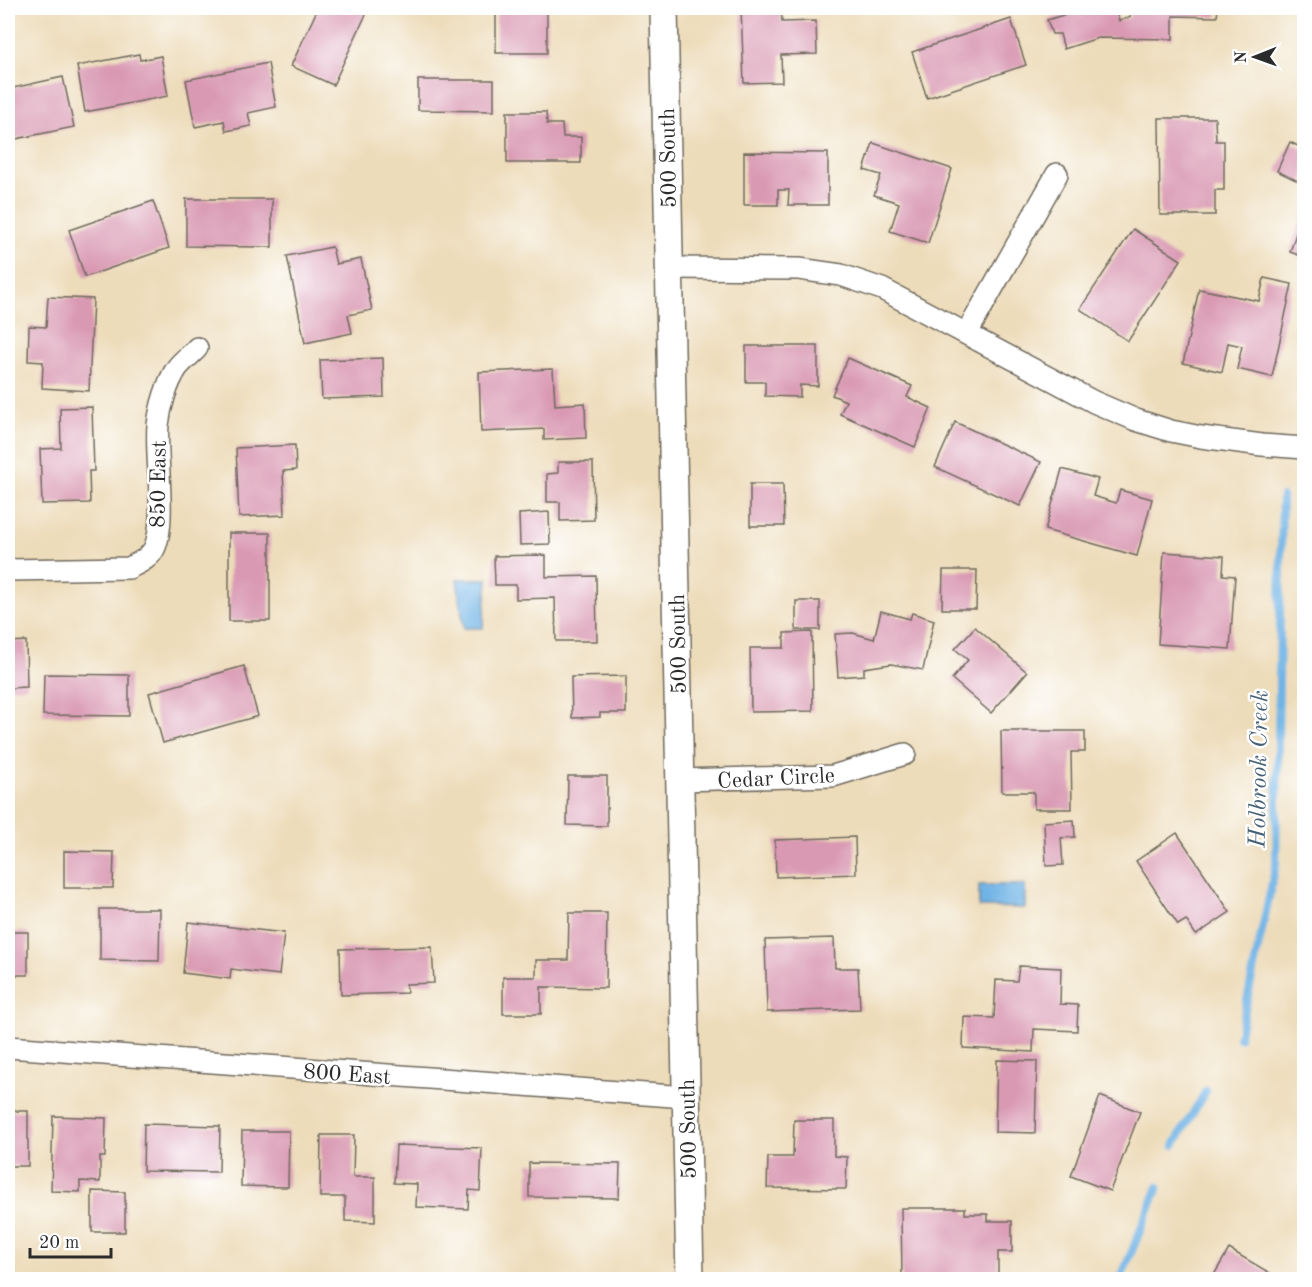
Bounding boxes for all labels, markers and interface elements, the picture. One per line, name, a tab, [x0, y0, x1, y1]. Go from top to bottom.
north arrow	[1225, 27, 1285, 87]
text: N	[1234, 50, 1250, 63]
street label: 500 South	[657, 108, 681, 208]
street label: 850 East	[147, 440, 171, 528]
street label: 500 South	[667, 594, 691, 694]
water label: Holbrook Creek	[1247, 690, 1273, 849]
street label: Cedar Circle	[717, 765, 835, 793]
street label: 800 East	[302, 1061, 391, 1089]
street label: 500 South	[677, 1079, 701, 1179]
scale bar	[30, 1221, 111, 1259]
text: 20 m	[39, 1234, 79, 1252]

